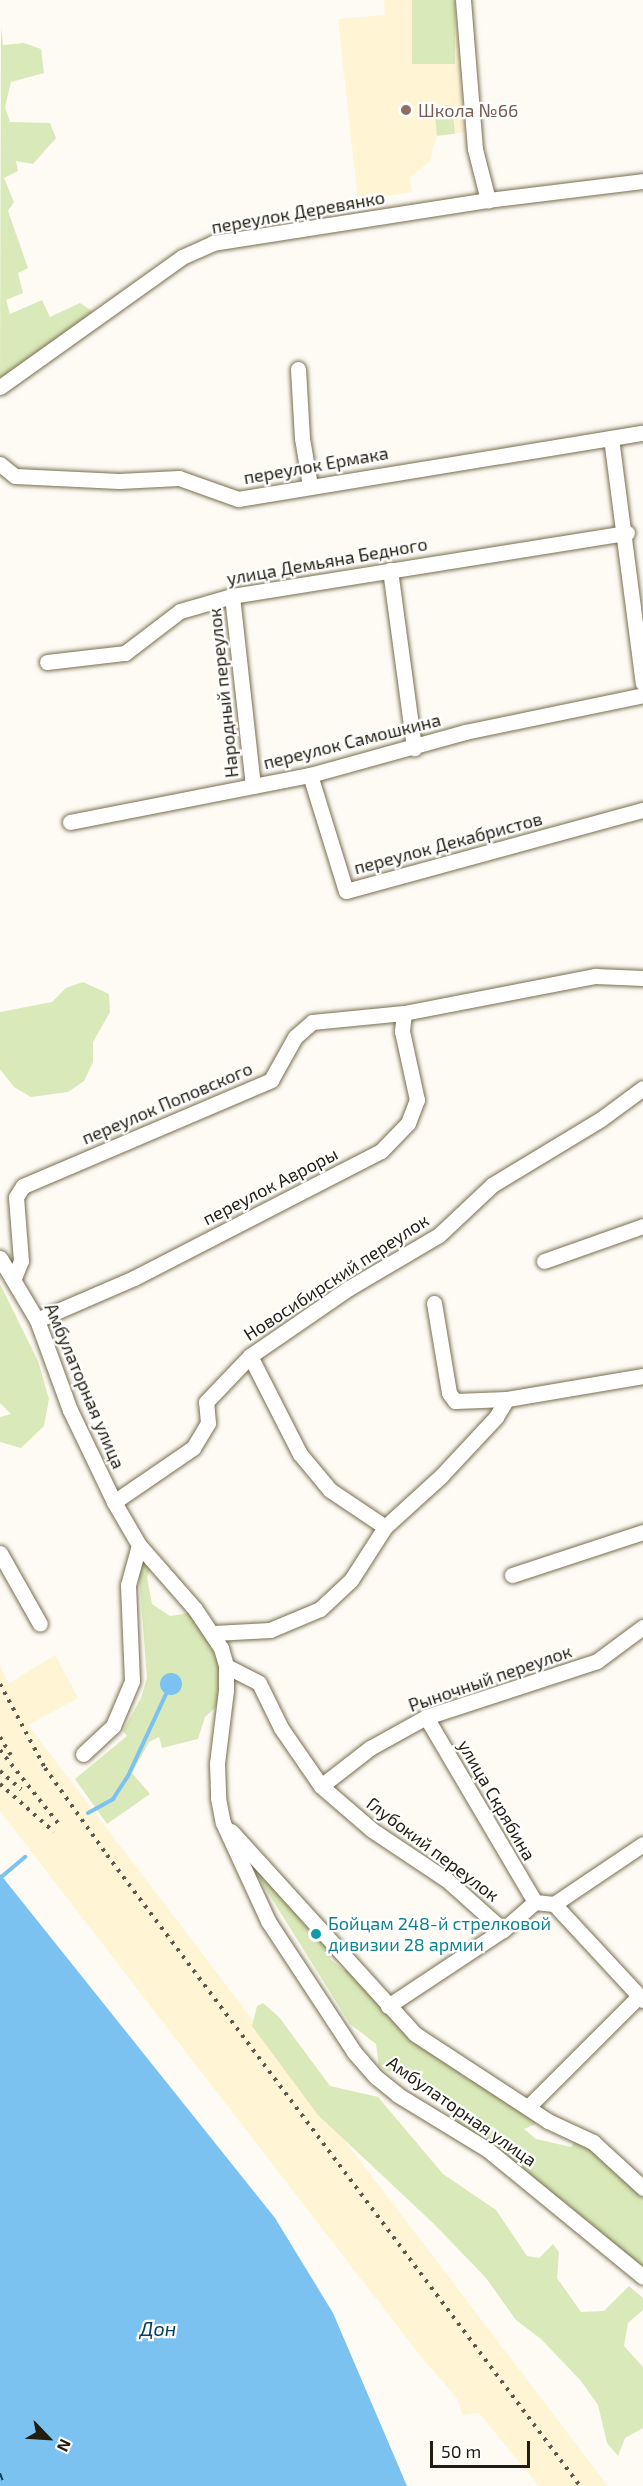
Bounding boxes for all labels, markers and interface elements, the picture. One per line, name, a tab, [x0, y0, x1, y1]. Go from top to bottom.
place label: Школа №66	[418, 99, 518, 121]
marker: Школа №66	[399, 103, 413, 117]
street label: переулок Деревянко	[210, 186, 386, 238]
street label: переулок Ермака	[242, 442, 390, 488]
street label: улица Демьяна Бедного	[225, 533, 429, 589]
street label: Народный переулок	[203, 607, 243, 779]
street label: переулок Самошкина	[261, 708, 443, 774]
street label: переулок Декабристов	[351, 807, 545, 879]
street label: переулок Поповского	[78, 1057, 256, 1149]
street label: переулок Авроры	[199, 1143, 341, 1229]
street label: Новосибирский переулок	[239, 1209, 433, 1345]
street label: Амбулаторная улица	[40, 1300, 130, 1472]
street label: Рыночный переулок	[406, 1640, 574, 1716]
street label: улица Скрябина	[454, 1736, 540, 1864]
street label: Глубокий переулок	[363, 1792, 503, 1906]
place label: Бойцам 248-й стрелковой дивизии 28 армии	[328, 1913, 551, 1956]
marker: Бойцам 248-й стрелковой дивизии 28 армии	[309, 1927, 323, 1941]
street label: Амбулаторная улица	[383, 2051, 541, 2171]
water label: Дон	[140, 2316, 176, 2340]
north arrow	[18, 2408, 78, 2468]
scale bar	[433, 2429, 534, 2467]
text: N	[54, 2437, 76, 2455]
text: 50 m	[441, 2440, 481, 2462]

